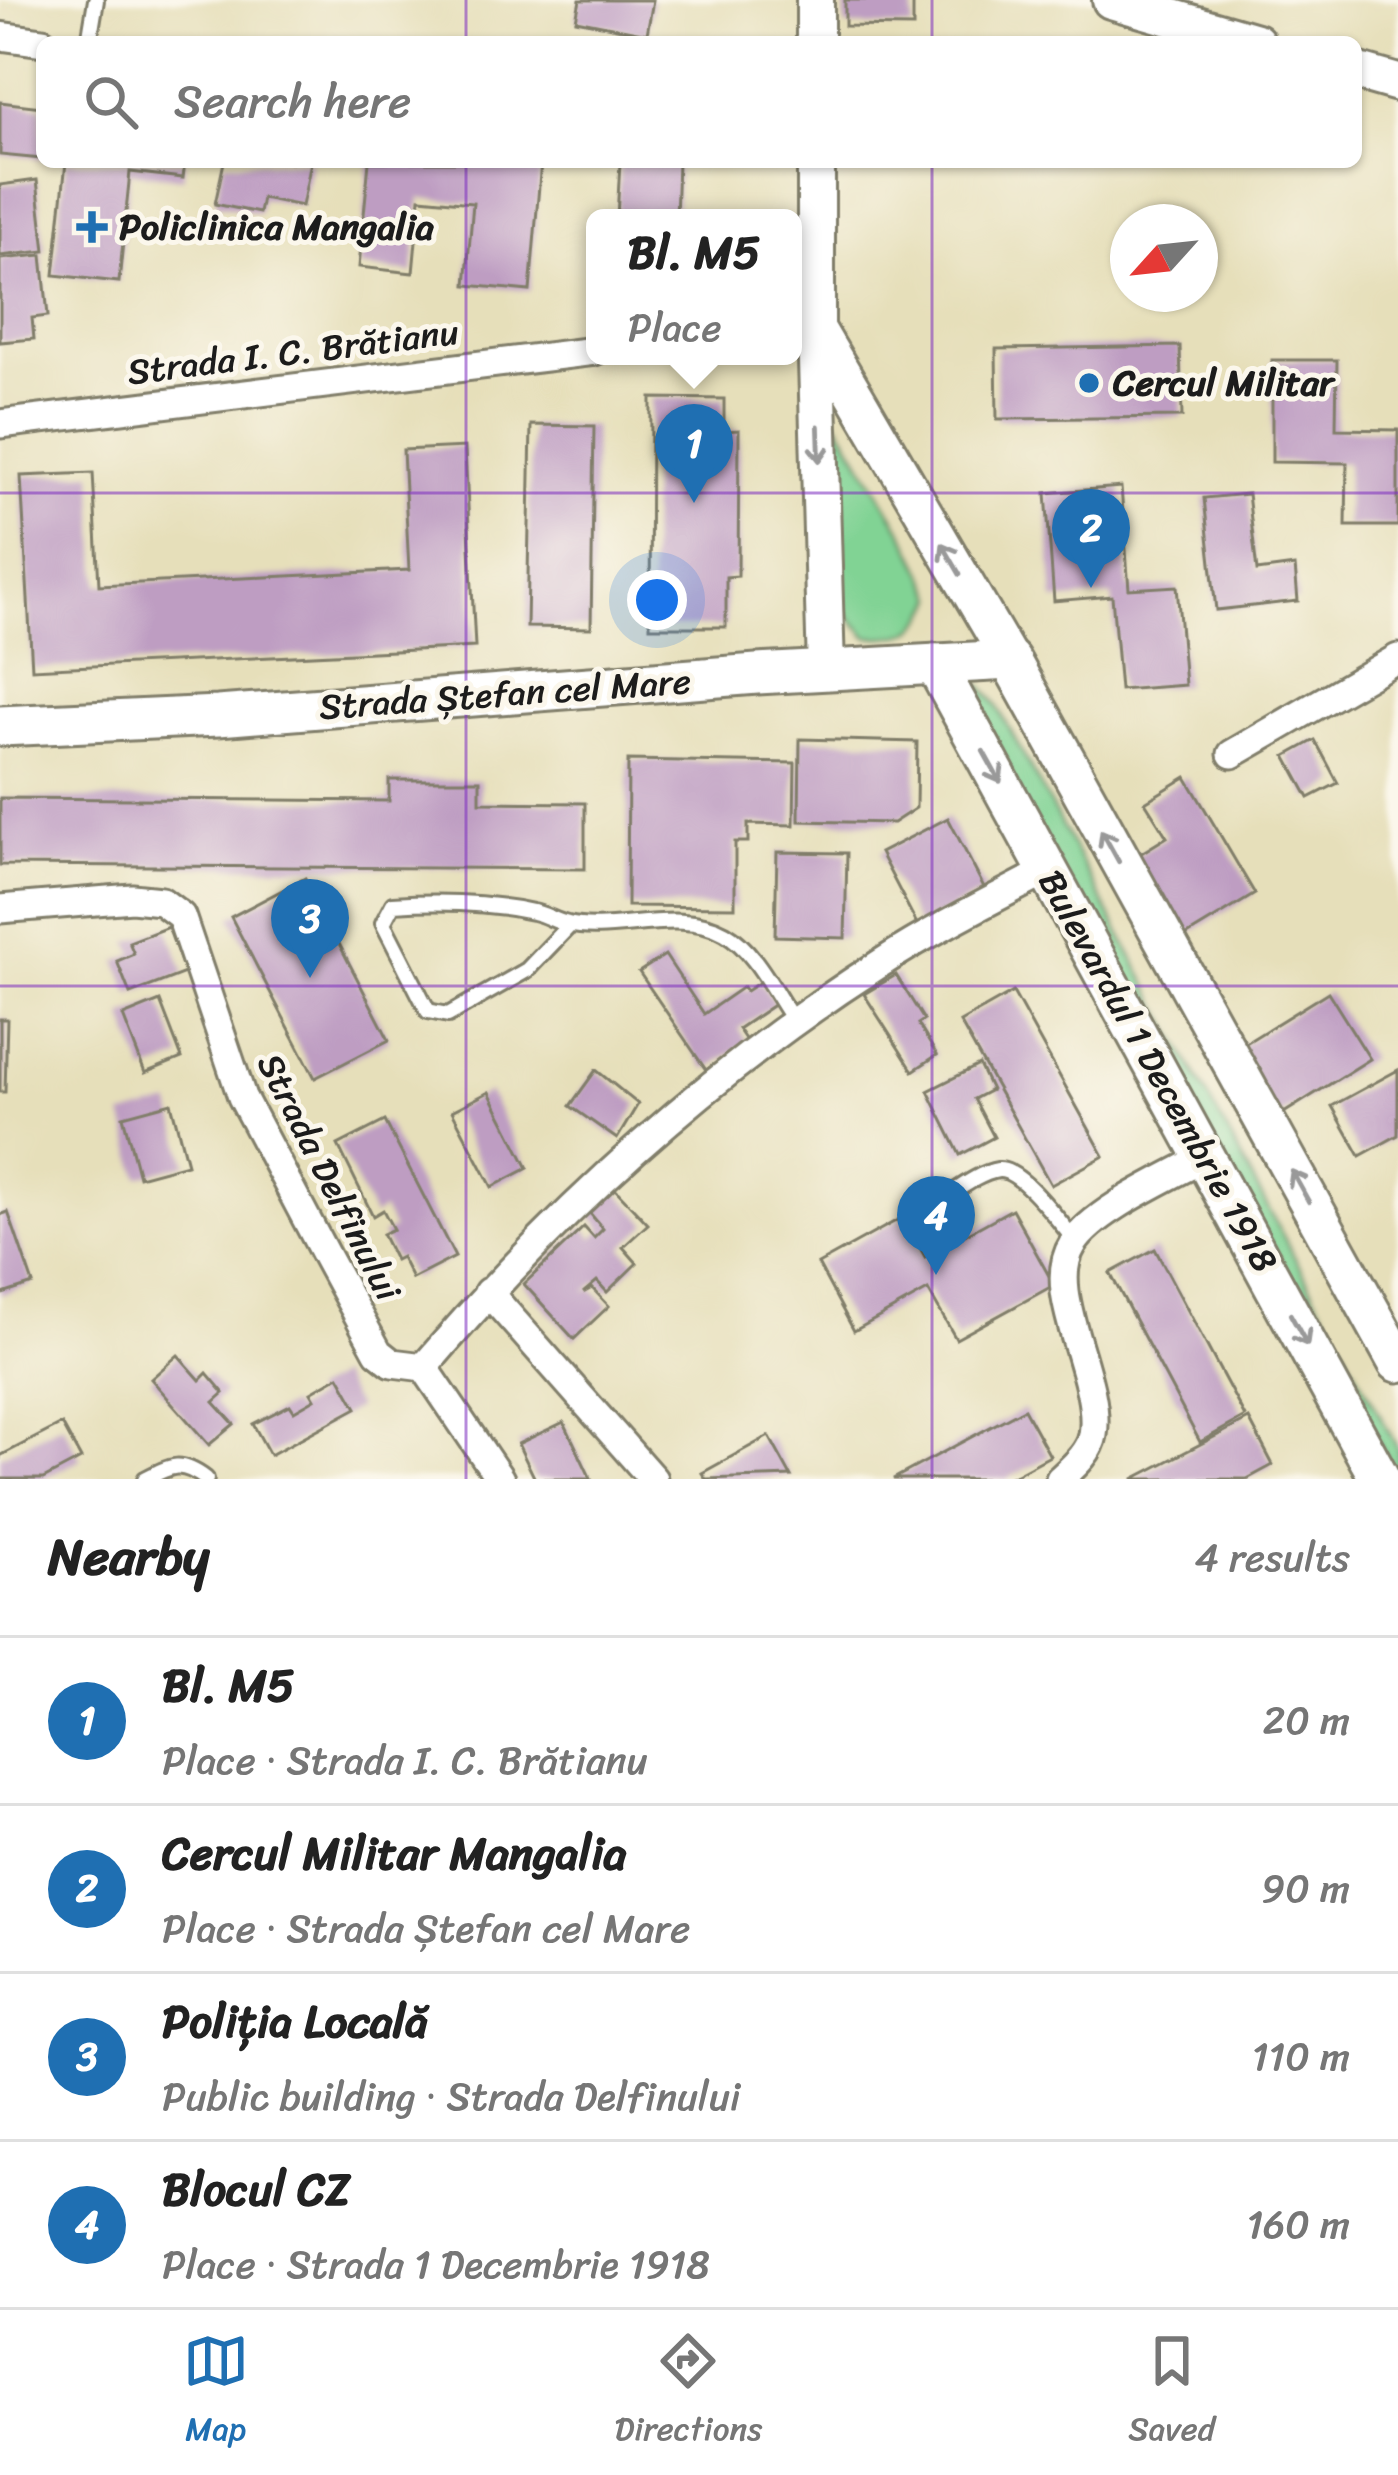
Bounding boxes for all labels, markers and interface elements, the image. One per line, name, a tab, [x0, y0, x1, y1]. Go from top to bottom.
search box	[36, 36, 1362, 168]
text: Search here	[174, 62, 411, 142]
icon: search	[78, 69, 144, 135]
place label: Policlinica Mangalia	[119, 195, 435, 259]
north arrow	[1110, 204, 1218, 312]
popup	[586, 209, 802, 365]
marker: Policlinica Mangalia	[76, 211, 108, 243]
text: Bl. M5	[628, 213, 760, 293]
text: Place	[628, 293, 722, 362]
street label: Strada I. C. Brătianu	[124, 300, 462, 404]
place label: Cercul Militar	[1112, 351, 1336, 415]
marker: Cercul Militar	[1076, 370, 1102, 396]
pin: 1	[655, 404, 733, 503]
one-way arrow	[808, 424, 831, 463]
pin: 2	[1052, 489, 1130, 588]
one-way arrow	[938, 542, 962, 577]
your location	[627, 570, 687, 630]
street label: Strada Ștefan cel Mare	[317, 649, 693, 739]
one-way arrow	[981, 748, 1004, 783]
one-way arrow	[1098, 829, 1121, 864]
street label: Bulevardul 1 Decembrie 1918	[1020, 858, 1296, 1284]
pin: 3	[271, 879, 349, 978]
street label: Strada Delfinului	[239, 1041, 420, 1313]
one-way arrow	[1288, 1170, 1311, 1205]
pin: 4	[897, 1176, 975, 1275]
one-way arrow	[1288, 1312, 1312, 1347]
text: Nearby	[48, 1512, 209, 1602]
text: 4 results	[1195, 1523, 1350, 1592]
text: Bl. M5	[162, 1646, 294, 1726]
text: 1	[79, 1686, 95, 1755]
text: 20 m	[1263, 1686, 1350, 1755]
text: Place · Strada I. C. Brătianu	[162, 1726, 648, 1795]
text: Cercul Militar Mangalia	[162, 1814, 626, 1894]
text: 2	[76, 1854, 98, 1923]
text: 90 m	[1261, 1854, 1350, 1923]
text: Place · Strada Ștefan cel Mare	[162, 1894, 690, 1963]
text: Poliția Locală	[162, 1982, 428, 2062]
text: 3	[76, 2022, 98, 2091]
text: 110 m	[1252, 2022, 1350, 2091]
text: Public building · Strada Delfinului	[162, 2062, 741, 2131]
text: Blocul CZ	[162, 2150, 351, 2230]
text: 4	[75, 2190, 99, 2259]
text: 160 m	[1246, 2190, 1350, 2259]
text: Place · Strada 1 Decembrie 1918	[162, 2230, 710, 2299]
tab: Map	[183, 2328, 249, 2458]
tab: Directions	[615, 2328, 762, 2458]
tab: Saved	[1128, 2328, 1215, 2458]

